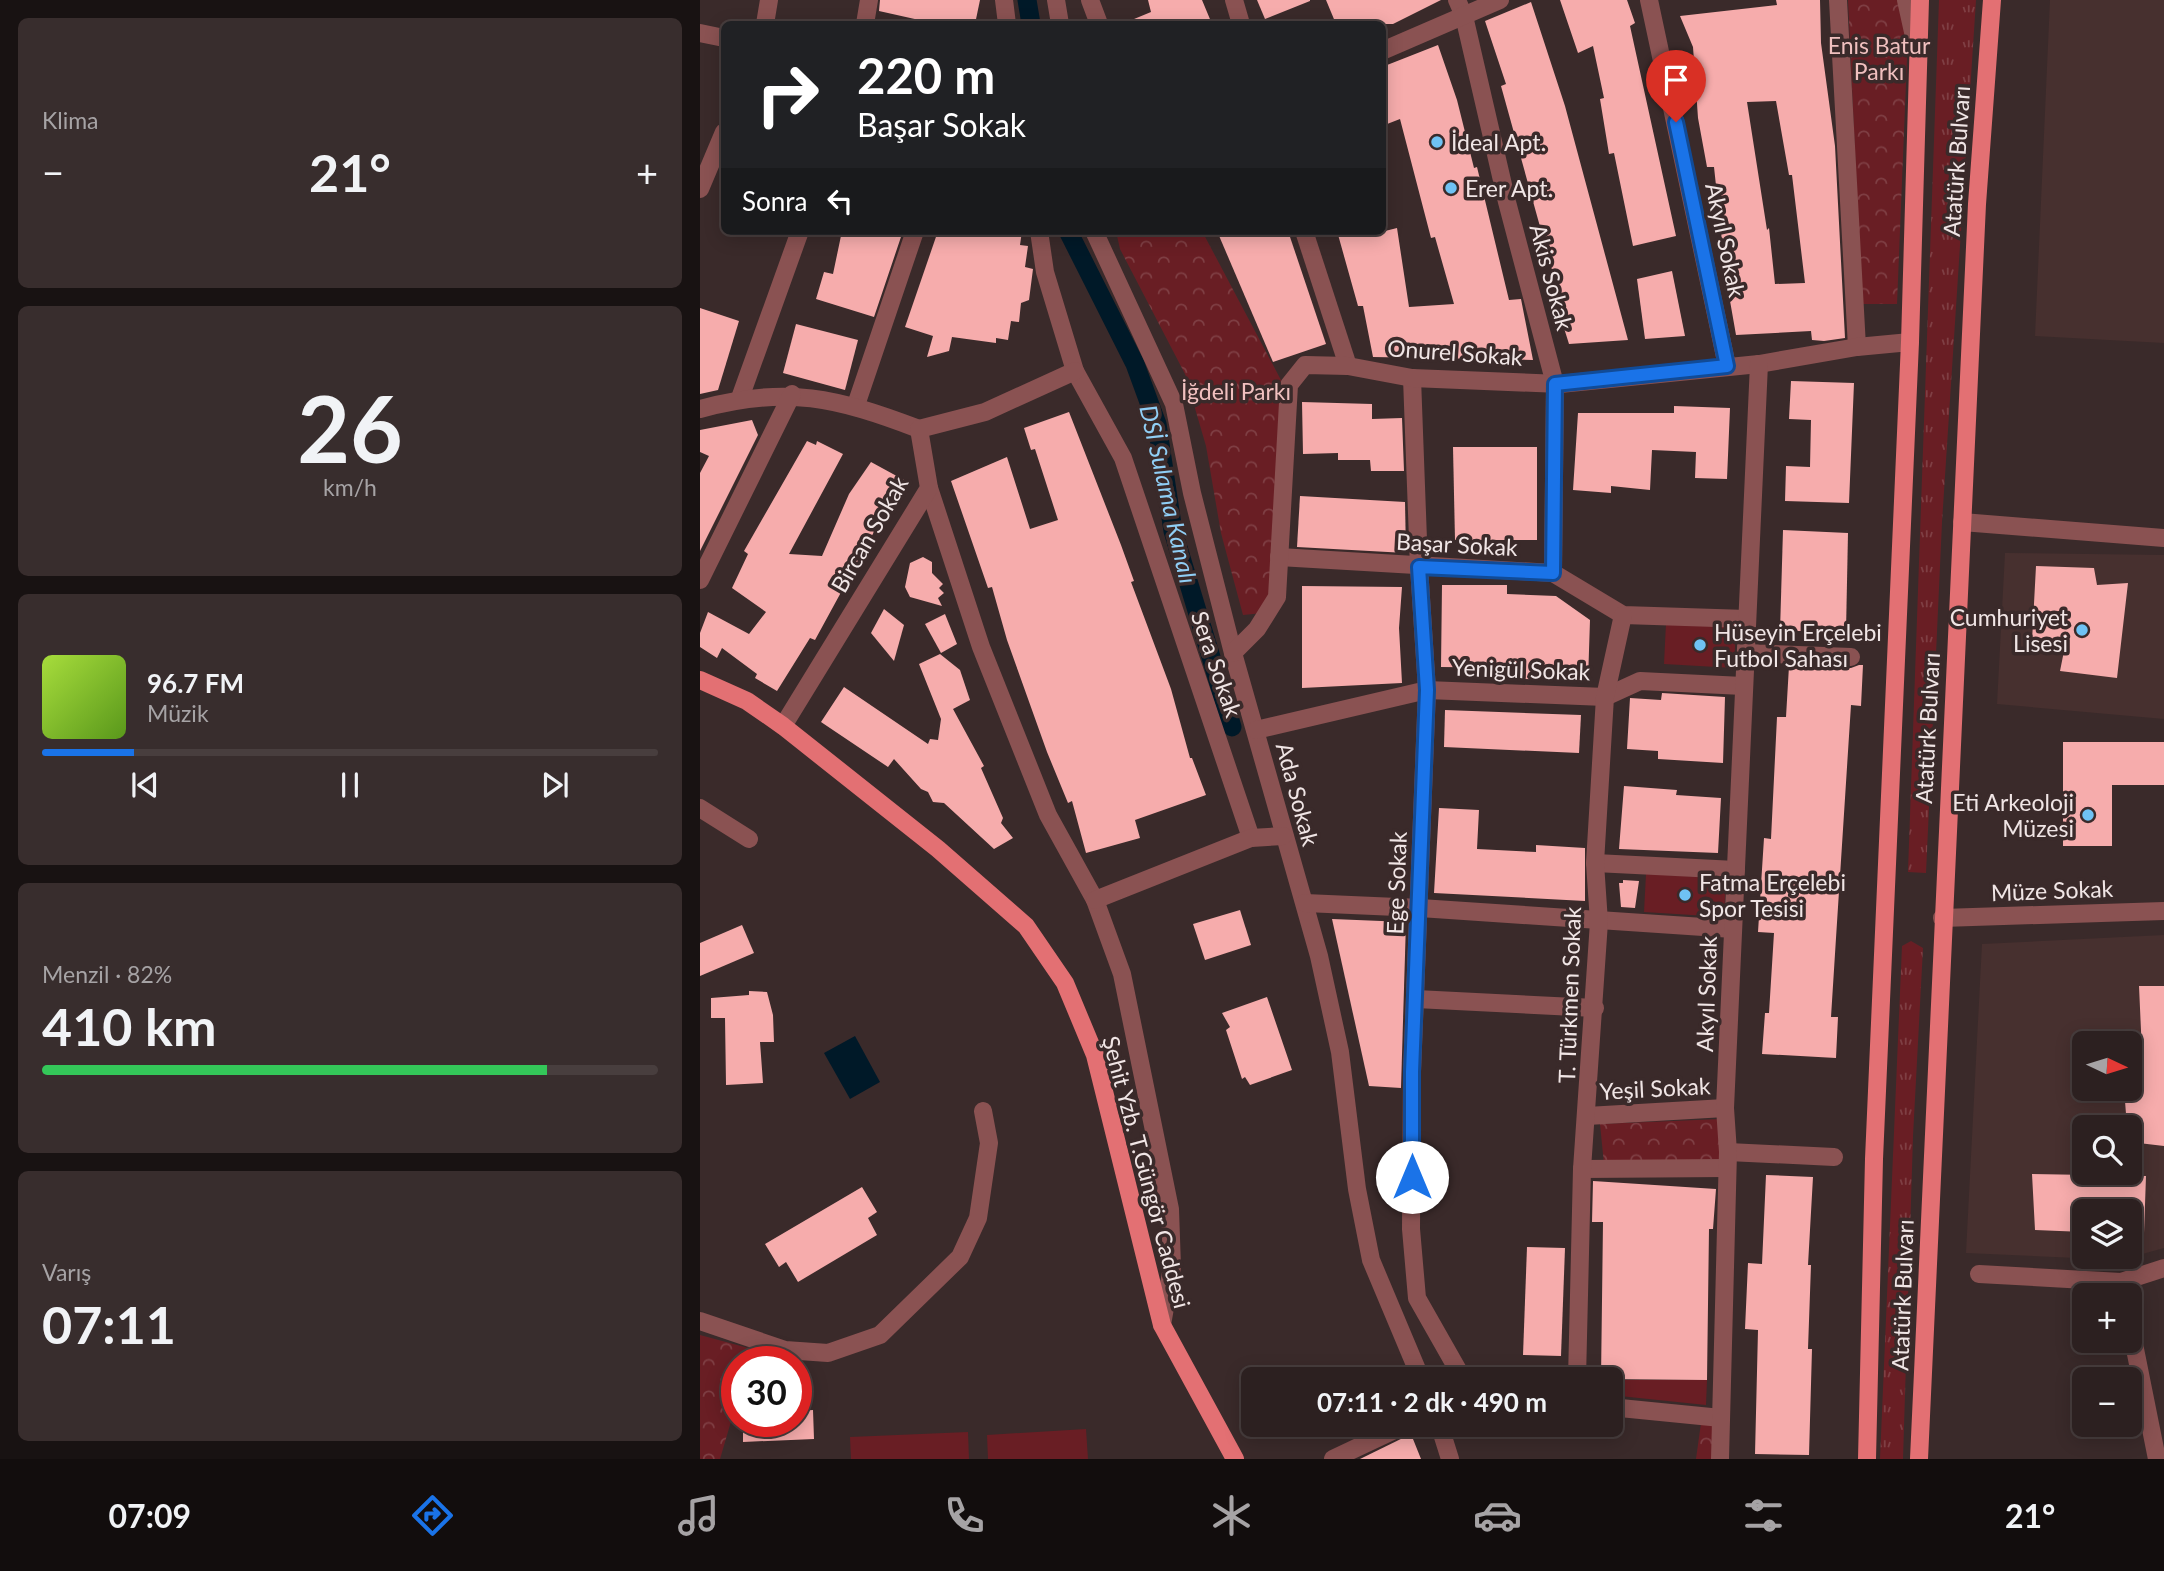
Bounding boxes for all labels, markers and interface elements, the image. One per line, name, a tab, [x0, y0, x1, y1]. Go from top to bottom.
park label: Enis Batur Parkı	[1828, 31, 1931, 85]
text: 220 m	[857, 46, 995, 104]
icon: right	[742, 49, 833, 140]
pin	[1646, 50, 1706, 122]
icon: arrive	[1657, 61, 1695, 99]
street label: Atatürk Bulvarı	[1937, 85, 1975, 237]
text: Başar Sokak	[857, 105, 1026, 144]
text: Klima	[42, 106, 99, 134]
place label: İdeal Apt.	[1451, 128, 1546, 156]
marker: İdeal Apt.	[1429, 134, 1445, 150]
text: 21°	[309, 141, 391, 203]
text: −	[42, 149, 64, 195]
text: +	[636, 149, 658, 195]
place label: Erer Apt.	[1465, 174, 1553, 202]
marker: Erer Apt.	[1443, 180, 1459, 196]
street label: Akyıl Sokak	[1700, 180, 1752, 300]
icon: left	[821, 182, 859, 220]
text: Sonra	[742, 185, 807, 217]
street label: Akis Sokak	[1524, 221, 1580, 333]
street label: Onurel Sokak	[1386, 333, 1524, 371]
text: 26	[297, 373, 403, 482]
park label: İğdeli Parkı	[1181, 377, 1291, 405]
water label: DSİ Sulama Kanalı	[1134, 402, 1204, 586]
street label: Bircan Sokak	[825, 471, 914, 597]
text: km/h	[323, 473, 377, 501]
street label: Başar Sokak	[1396, 527, 1519, 561]
place label: Cumhuriyet Lisesi	[1950, 603, 2069, 657]
street label: Sera Sokak	[1186, 607, 1248, 721]
place label: Hüseyin Erçelebi Futbol Sahası	[1714, 618, 1882, 672]
marker: Cumhuriyet Lisesi	[2074, 622, 2090, 638]
marker: Hüseyin Erçelebi Futbol Sahası	[1692, 637, 1708, 653]
street label: Atatürk Bulvarı	[1909, 652, 1945, 804]
street label: Yenigül Sokak	[1451, 653, 1591, 685]
text: 96.7 FM	[147, 667, 244, 699]
text: Müzik	[147, 699, 209, 727]
street label: Ada Sokak	[1271, 739, 1325, 849]
icon: previous	[126, 766, 164, 804]
icon: pause	[331, 766, 369, 804]
icon: next	[536, 766, 574, 804]
place label: Eti Arkeoloji Müzesi	[1952, 788, 2074, 842]
marker: Eti Arkeoloji Müzesi	[2080, 807, 2096, 823]
street label: Ege Sokak	[1380, 831, 1412, 935]
place label: Fatma Erçelebi Spor Tesisi	[1699, 868, 1846, 922]
street label: Müze Sokak	[1990, 874, 2114, 906]
marker: Fatma Erçelebi Spor Tesisi	[1677, 887, 1693, 903]
street label: T. Türkmen Sokak	[1552, 906, 1586, 1084]
street label: Akyıl Sokak	[1690, 935, 1722, 1053]
text: Menzil · 82%	[42, 960, 172, 988]
text: 410 km	[42, 995, 216, 1057]
north arrow	[2072, 1031, 2142, 1101]
map controls	[2072, 1031, 2142, 1437]
street label: Şehit Yzb. T.Güngör Caddesi	[1097, 1033, 1197, 1311]
street label: Yeşil Sokak	[1599, 1071, 1711, 1105]
button: search	[2072, 1115, 2142, 1185]
position arrow	[1375, 1140, 1449, 1214]
button: layers	[2072, 1199, 2142, 1269]
street label: Atatürk Bulvarı	[1885, 1219, 1919, 1371]
text: Varış	[42, 1258, 91, 1286]
button: +	[2072, 1283, 2142, 1353]
text: 07:11	[42, 1293, 176, 1355]
speed limit sign: 30	[721, 1346, 812, 1437]
button: −	[2072, 1367, 2142, 1437]
text: 07:11 · 2 dk · 490 m	[1317, 1386, 1547, 1418]
icon: directions	[408, 1491, 457, 1540]
icon: music	[674, 1491, 723, 1540]
icon: phone	[940, 1491, 989, 1540]
icon: climate	[1207, 1491, 1256, 1540]
icon: car	[1473, 1491, 1522, 1540]
icon: filters	[1739, 1491, 1788, 1540]
text: 07:09	[109, 1496, 191, 1535]
text: 21°	[2005, 1496, 2055, 1535]

